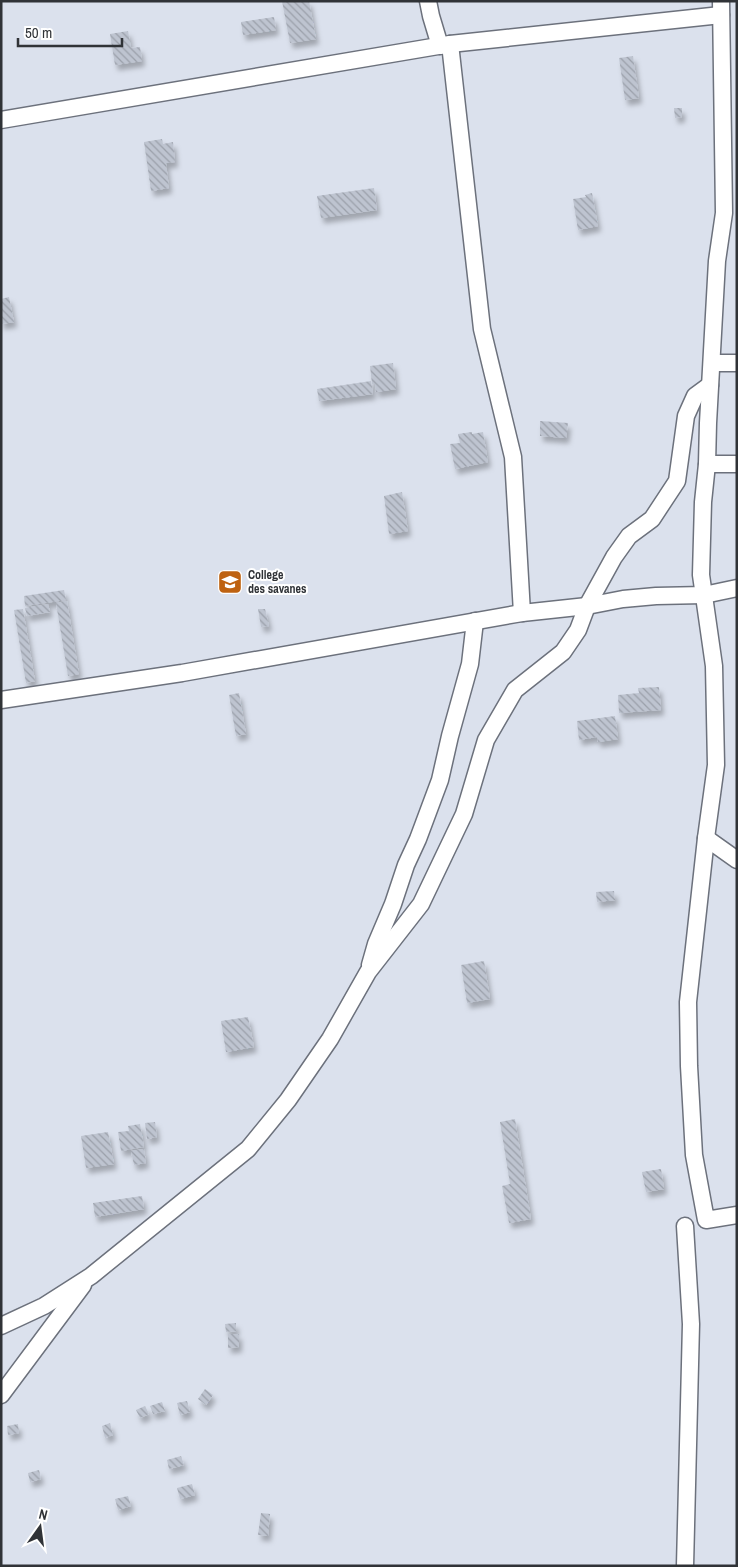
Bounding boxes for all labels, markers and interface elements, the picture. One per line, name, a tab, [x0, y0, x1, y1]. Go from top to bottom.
scale bar	[18, 15, 121, 47]
text: 50 m	[25, 22, 52, 43]
place label: College des savanes	[248, 567, 307, 597]
school or university icon: College des savanes	[217, 569, 243, 595]
north arrow	[15, 1502, 65, 1552]
text: N	[37, 1505, 49, 1524]

